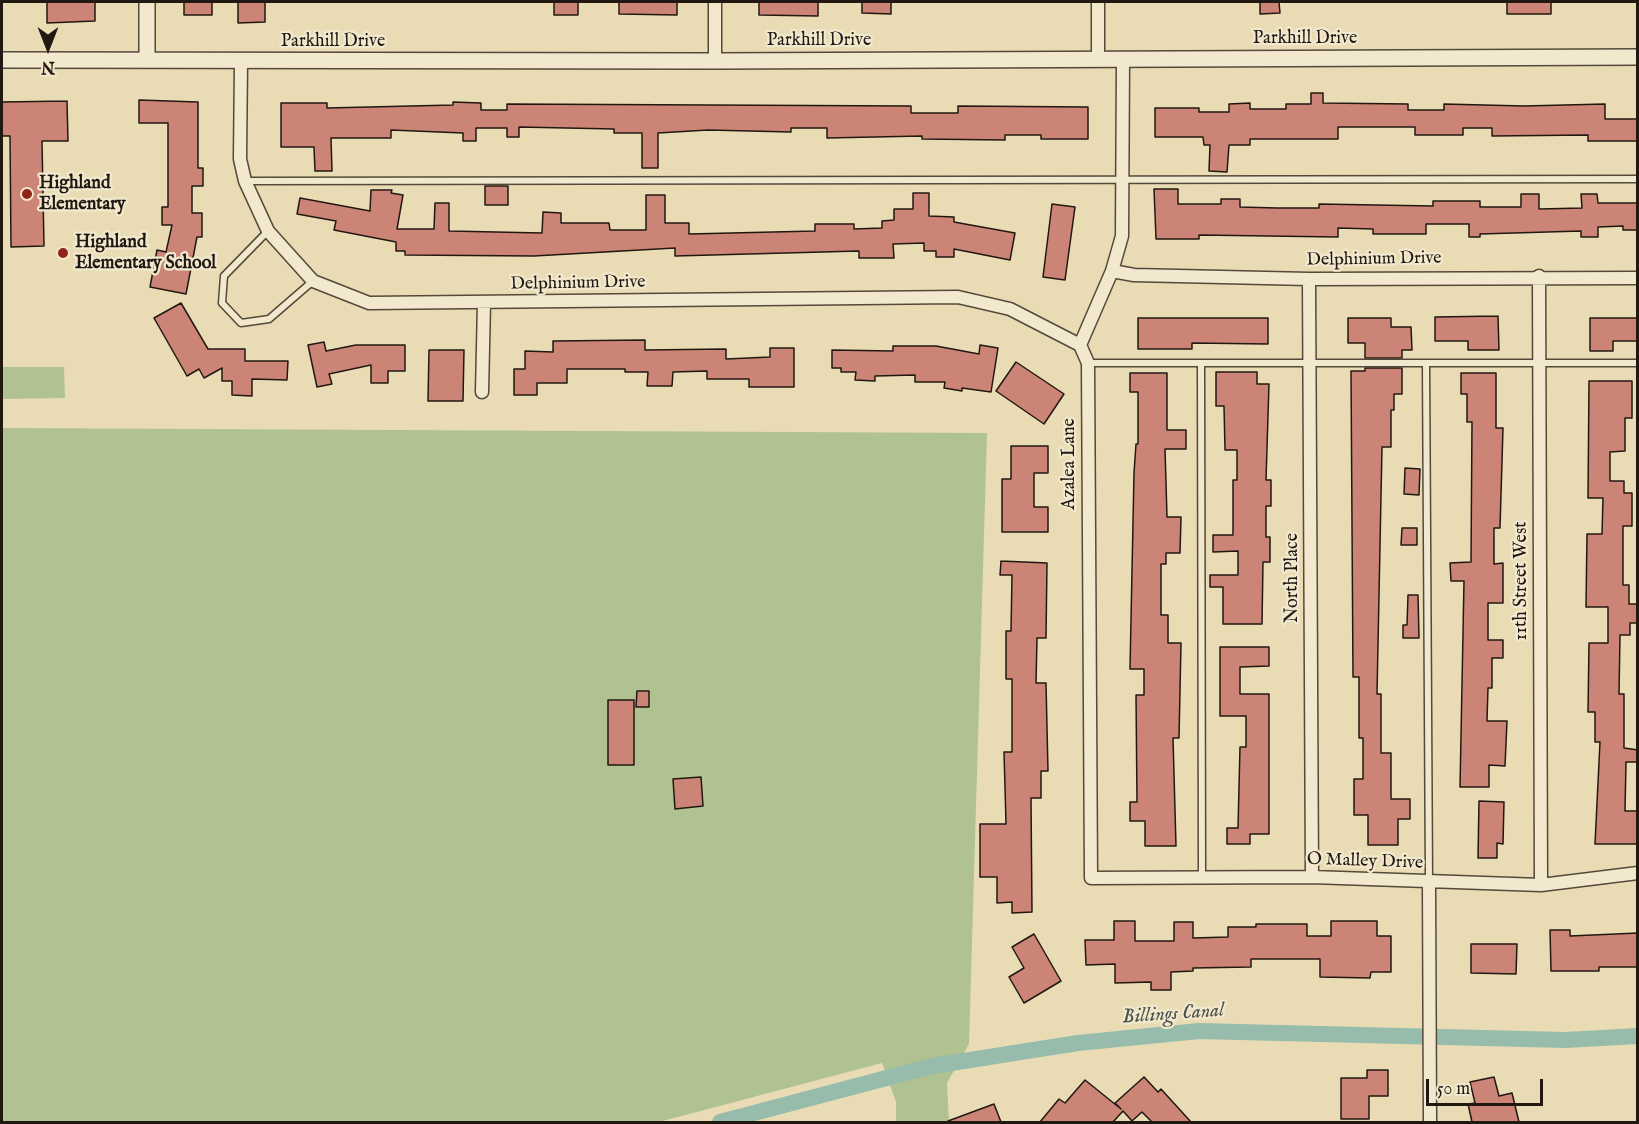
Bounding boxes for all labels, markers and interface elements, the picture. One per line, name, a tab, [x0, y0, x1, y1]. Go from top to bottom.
north arrow	[18, 18, 78, 78]
street label: Parkhill Drive	[1253, 28, 1357, 50]
street label: Parkhill Drive	[767, 30, 871, 52]
street label: Parkhill Drive	[281, 31, 385, 53]
text: N	[41, 56, 55, 76]
place label: Highland Elementary	[39, 173, 126, 216]
marker: Highland Elementary	[20, 187, 34, 201]
place label: Highland Elementary School	[75, 232, 216, 274]
marker: Highland Elementary School	[56, 246, 70, 260]
street label: Delphinium Drive	[1306, 248, 1442, 272]
street label: Delphinium Drive	[510, 272, 646, 296]
street label: Azalea Lane	[1059, 418, 1081, 510]
street label: 11th Street West	[1511, 522, 1533, 640]
street label: North Place	[1282, 533, 1304, 623]
street label: O Malley Drive	[1307, 849, 1423, 875]
water label: Billings Canal	[1121, 999, 1225, 1031]
scale bar	[1429, 1067, 1546, 1105]
text: 50 m	[1437, 1078, 1470, 1101]

